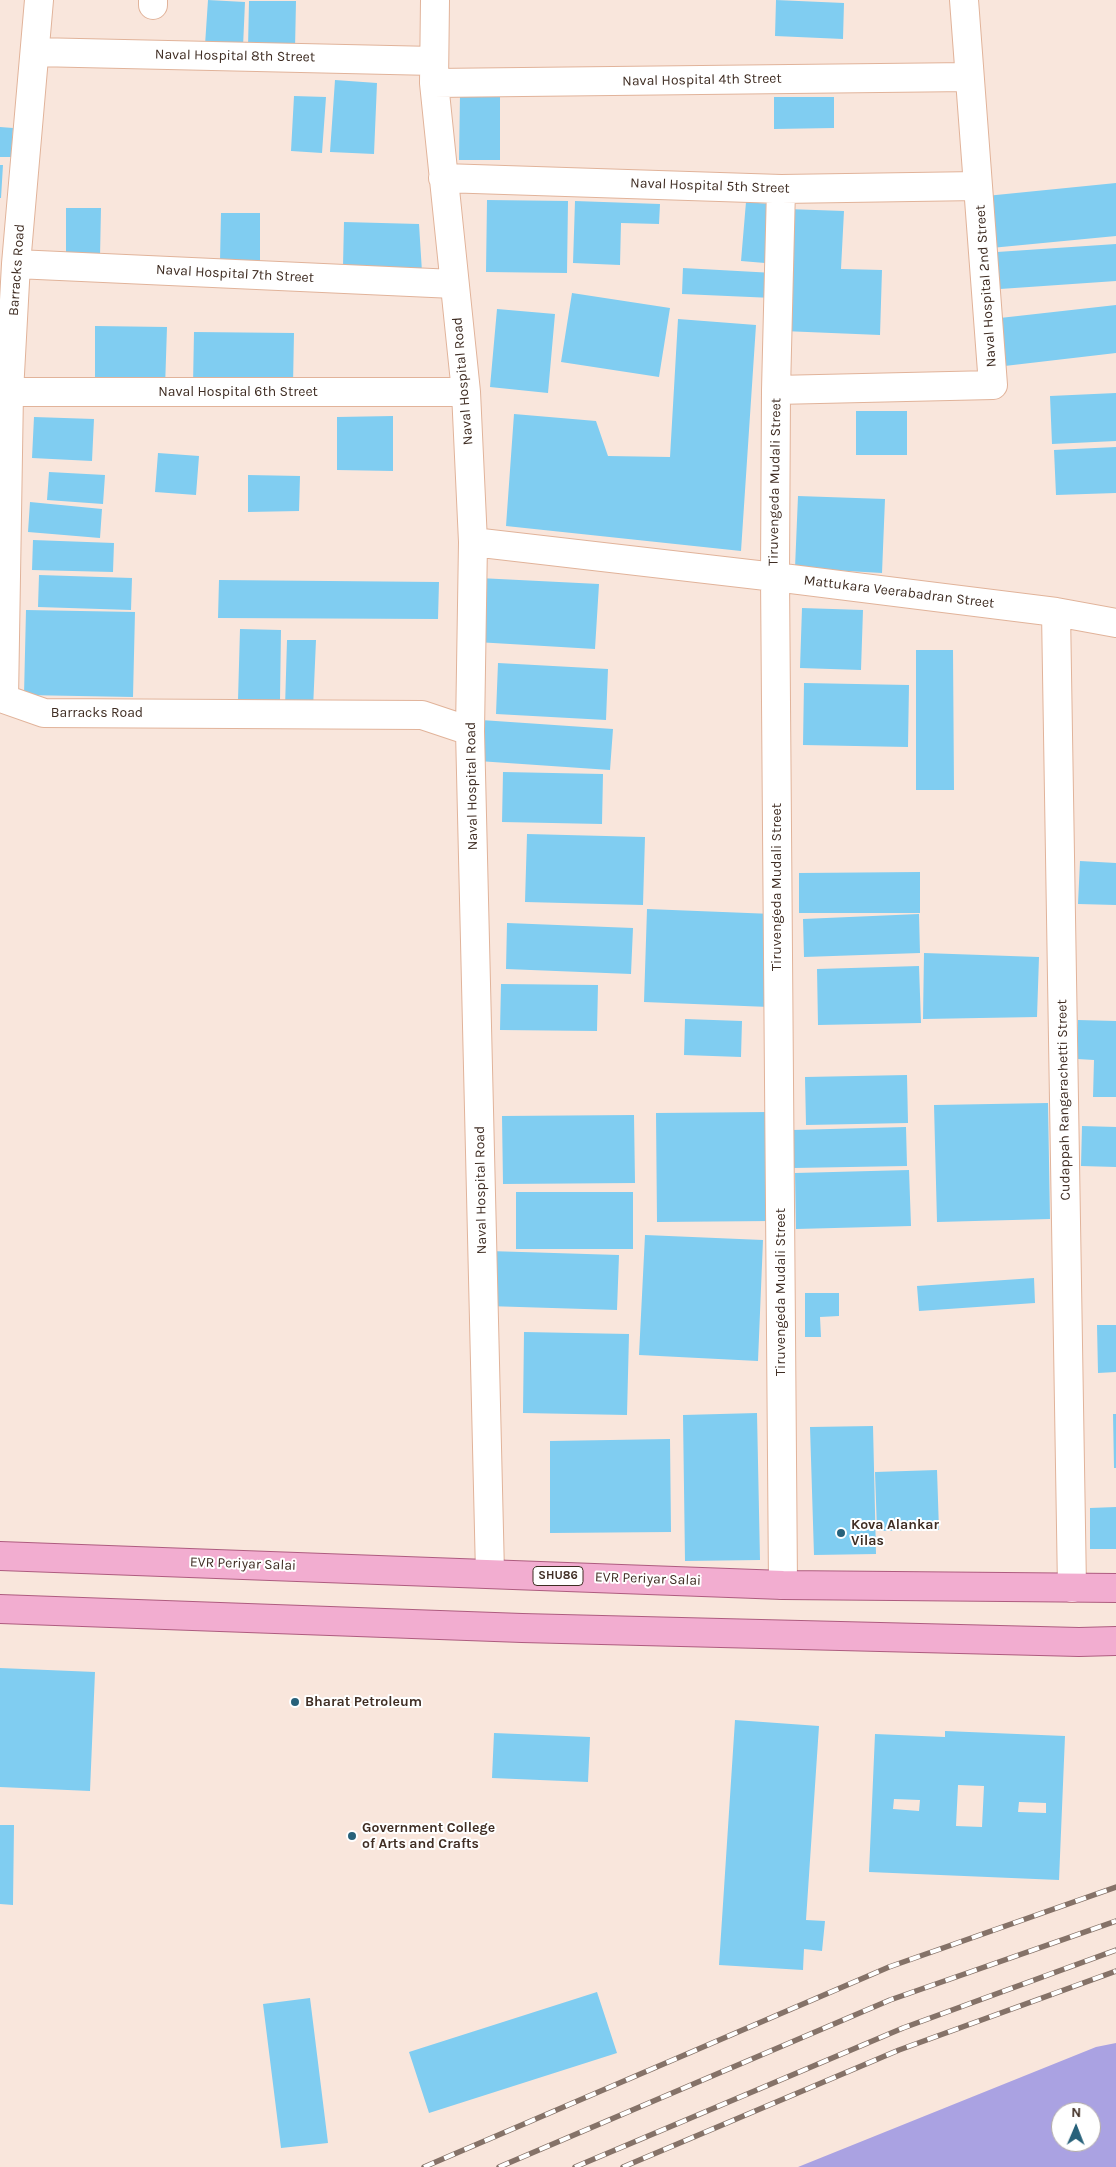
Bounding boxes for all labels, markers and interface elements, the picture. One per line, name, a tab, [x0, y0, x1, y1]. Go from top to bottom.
street label: Naval Hospital 8th Street	[155, 46, 315, 66]
street label: Naval Hospital 4th Street	[622, 70, 782, 90]
street label: Naval Hospital 5th Street	[630, 175, 790, 197]
street label: Naval Hospital 2nd Street	[972, 204, 1000, 368]
street label: Barracks Road	[5, 223, 29, 317]
street label: Naval Hospital 7th Street	[156, 261, 314, 287]
street label: Naval Hospital Road	[449, 316, 477, 446]
street label: Naval Hospital 6th Street	[158, 384, 318, 400]
street label: Tiruvengeda Mudali Street	[765, 398, 785, 566]
street label: Mattukara Veerabadran Street	[803, 572, 995, 612]
street label: Barracks Road	[51, 705, 143, 721]
street label: Naval Hospital Road	[462, 722, 482, 850]
street label: Tiruvengeda Mudali Street	[769, 803, 785, 971]
street label: Cudappah Rangarachetti Street	[1054, 999, 1074, 1201]
street label: Naval Hospital Road	[471, 1126, 491, 1254]
street label: Tiruvengeda Mudali Street	[773, 1208, 789, 1376]
place label: Kova Alankar Vilas	[851, 1517, 939, 1550]
marker: Kova Alankar Vilas	[835, 1527, 847, 1539]
street label: EVR Periyar Salai	[190, 1554, 296, 1574]
road number: SHU86	[533, 1566, 583, 1585]
street label: EVR Periyar Salai	[595, 1569, 701, 1589]
place label: Bharat Petroleum	[305, 1694, 422, 1710]
marker: Bharat Petroleum	[289, 1696, 301, 1708]
place label: Government College of Arts and Crafts	[362, 1820, 495, 1852]
marker: Government College of Arts and Crafts	[346, 1830, 358, 1842]
north arrow	[1051, 2102, 1101, 2152]
text: N	[1071, 2104, 1081, 2121]

